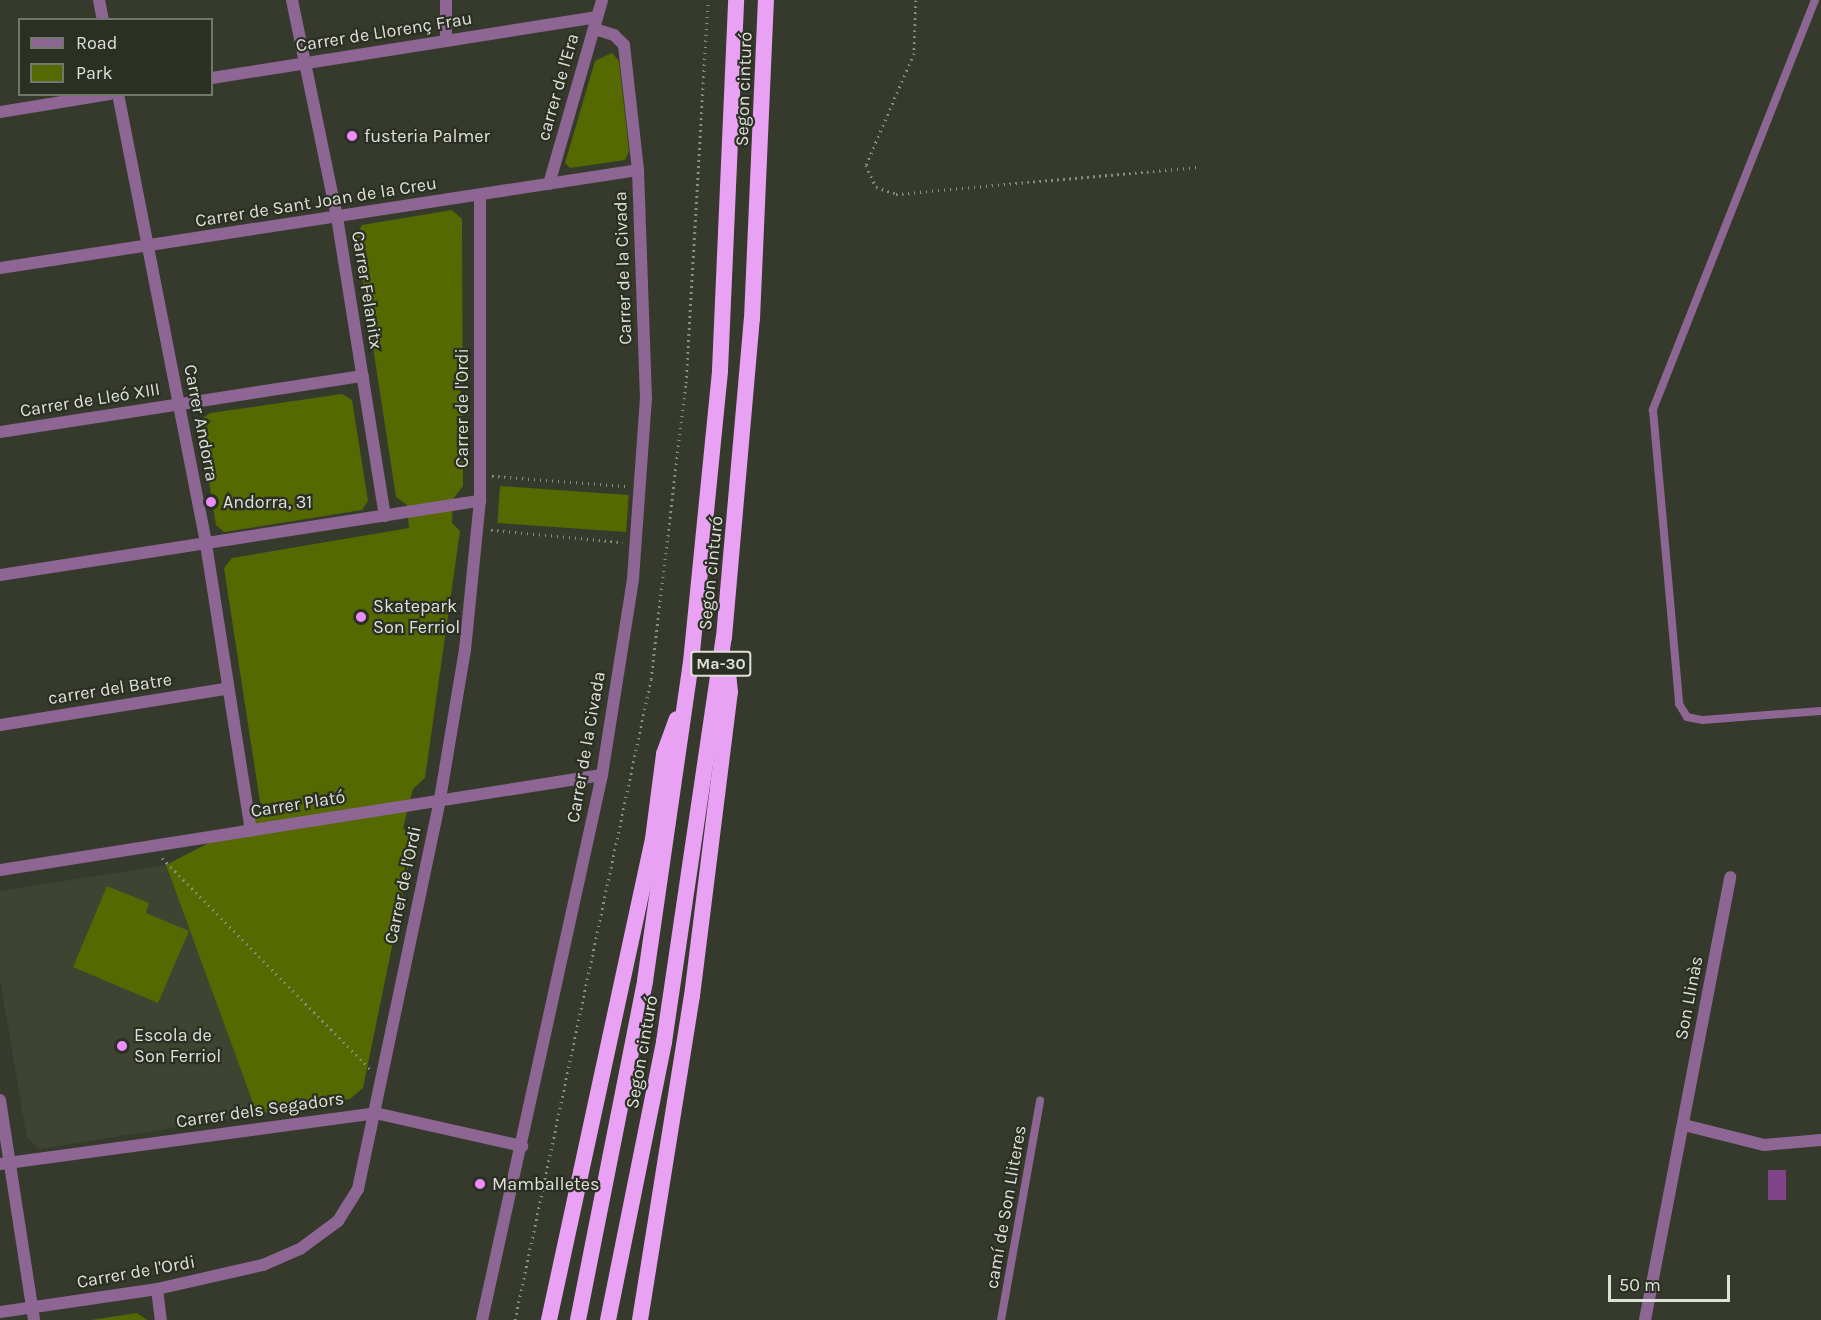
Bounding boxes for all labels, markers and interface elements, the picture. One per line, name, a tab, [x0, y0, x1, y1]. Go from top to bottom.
street label: Carrer de Llorenç Frau	[294, 7, 474, 57]
legend	[18, 18, 213, 96]
street label: carrer de l'Era	[532, 31, 584, 143]
street label: Segon cinturó	[731, 31, 757, 147]
text: Road	[76, 32, 117, 54]
text: Park	[76, 62, 113, 84]
place label: fusteria Palmer	[364, 125, 490, 147]
marker: fusteria Palmer	[345, 129, 359, 143]
street label: Carrer de Sant Joan de la Creu	[194, 172, 438, 232]
street label: Carrer de la Civada	[610, 191, 636, 345]
street label: Carrer Felanitx	[347, 229, 387, 351]
street label: Carrer de l'Ordi	[451, 348, 473, 468]
street label: Carrer Andorra	[179, 363, 223, 483]
street label: Carrer de Lleó XIII	[18, 378, 162, 422]
place label: Andorra, 31	[223, 491, 312, 513]
marker: Andorra, 31	[204, 495, 218, 509]
street label: Segon cinturó	[694, 515, 728, 631]
place label: Skatepark Son Ferriol	[373, 596, 460, 638]
marker: Skatepark Son Ferriol	[354, 610, 368, 624]
road number: Ma-30	[690, 651, 752, 677]
street label: carrer del Batre	[47, 669, 173, 709]
street label: Carrer de la Civada	[562, 670, 610, 824]
street label: Carrer Plató	[249, 786, 347, 822]
street label: Carrer de l'Ordi	[380, 824, 426, 946]
street label: Son Llinàs	[1670, 954, 1708, 1042]
street label: Segon cinturó	[621, 994, 663, 1110]
place label: Escola de Son Ferriol	[134, 1025, 221, 1068]
marker: Escola de Son Ferriol	[115, 1039, 129, 1053]
street label: Carrer dels Segadors	[175, 1088, 345, 1132]
street label: camí de Son Lliteres	[981, 1124, 1031, 1290]
place label: Mamballetes	[492, 1173, 599, 1195]
marker: Mamballetes	[473, 1177, 487, 1191]
street label: Carrer de l'Ordi	[75, 1251, 197, 1293]
scale bar	[1611, 1263, 1732, 1301]
text: 50 m	[1619, 1274, 1661, 1296]

